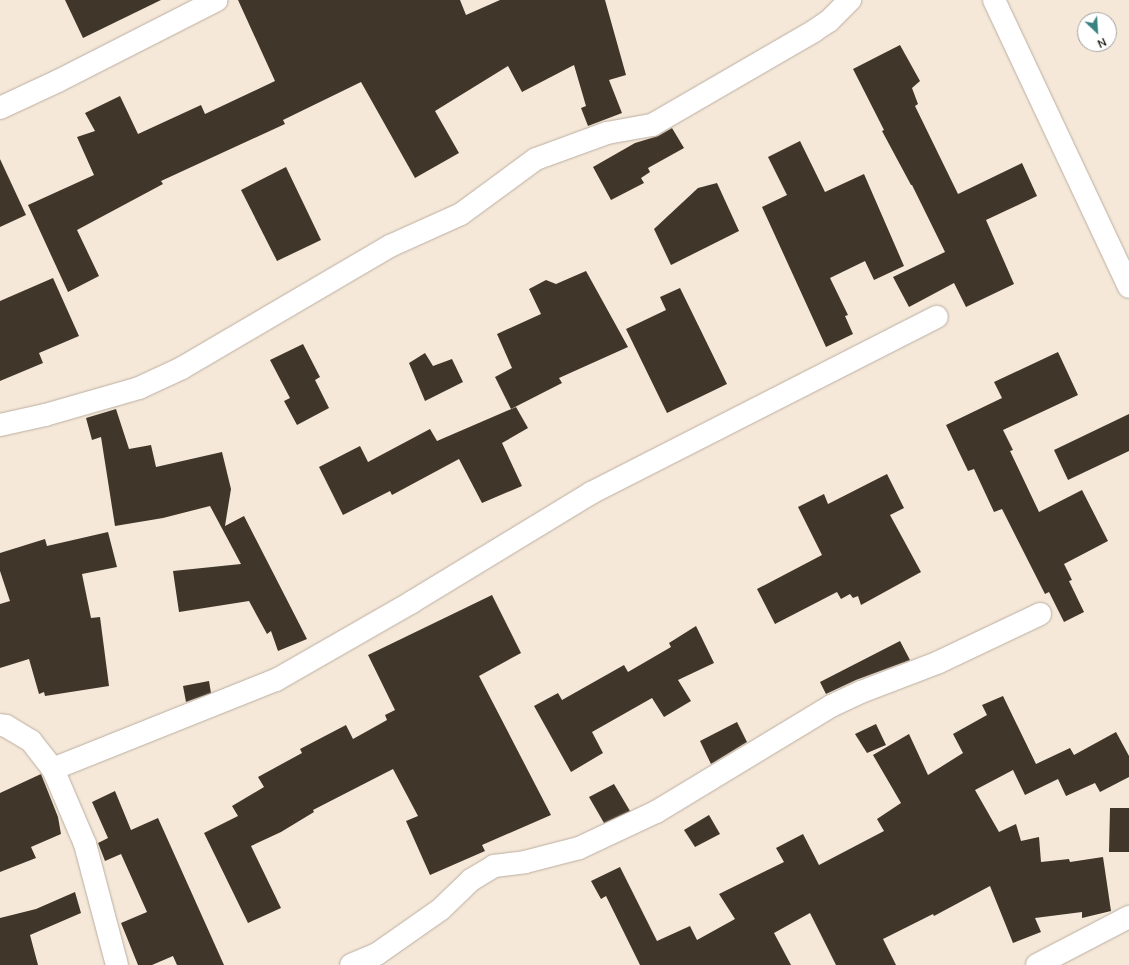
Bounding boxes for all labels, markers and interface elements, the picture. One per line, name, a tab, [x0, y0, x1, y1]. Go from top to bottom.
north arrow	[1077, 12, 1117, 52]
text: N	[1095, 34, 1109, 51]

